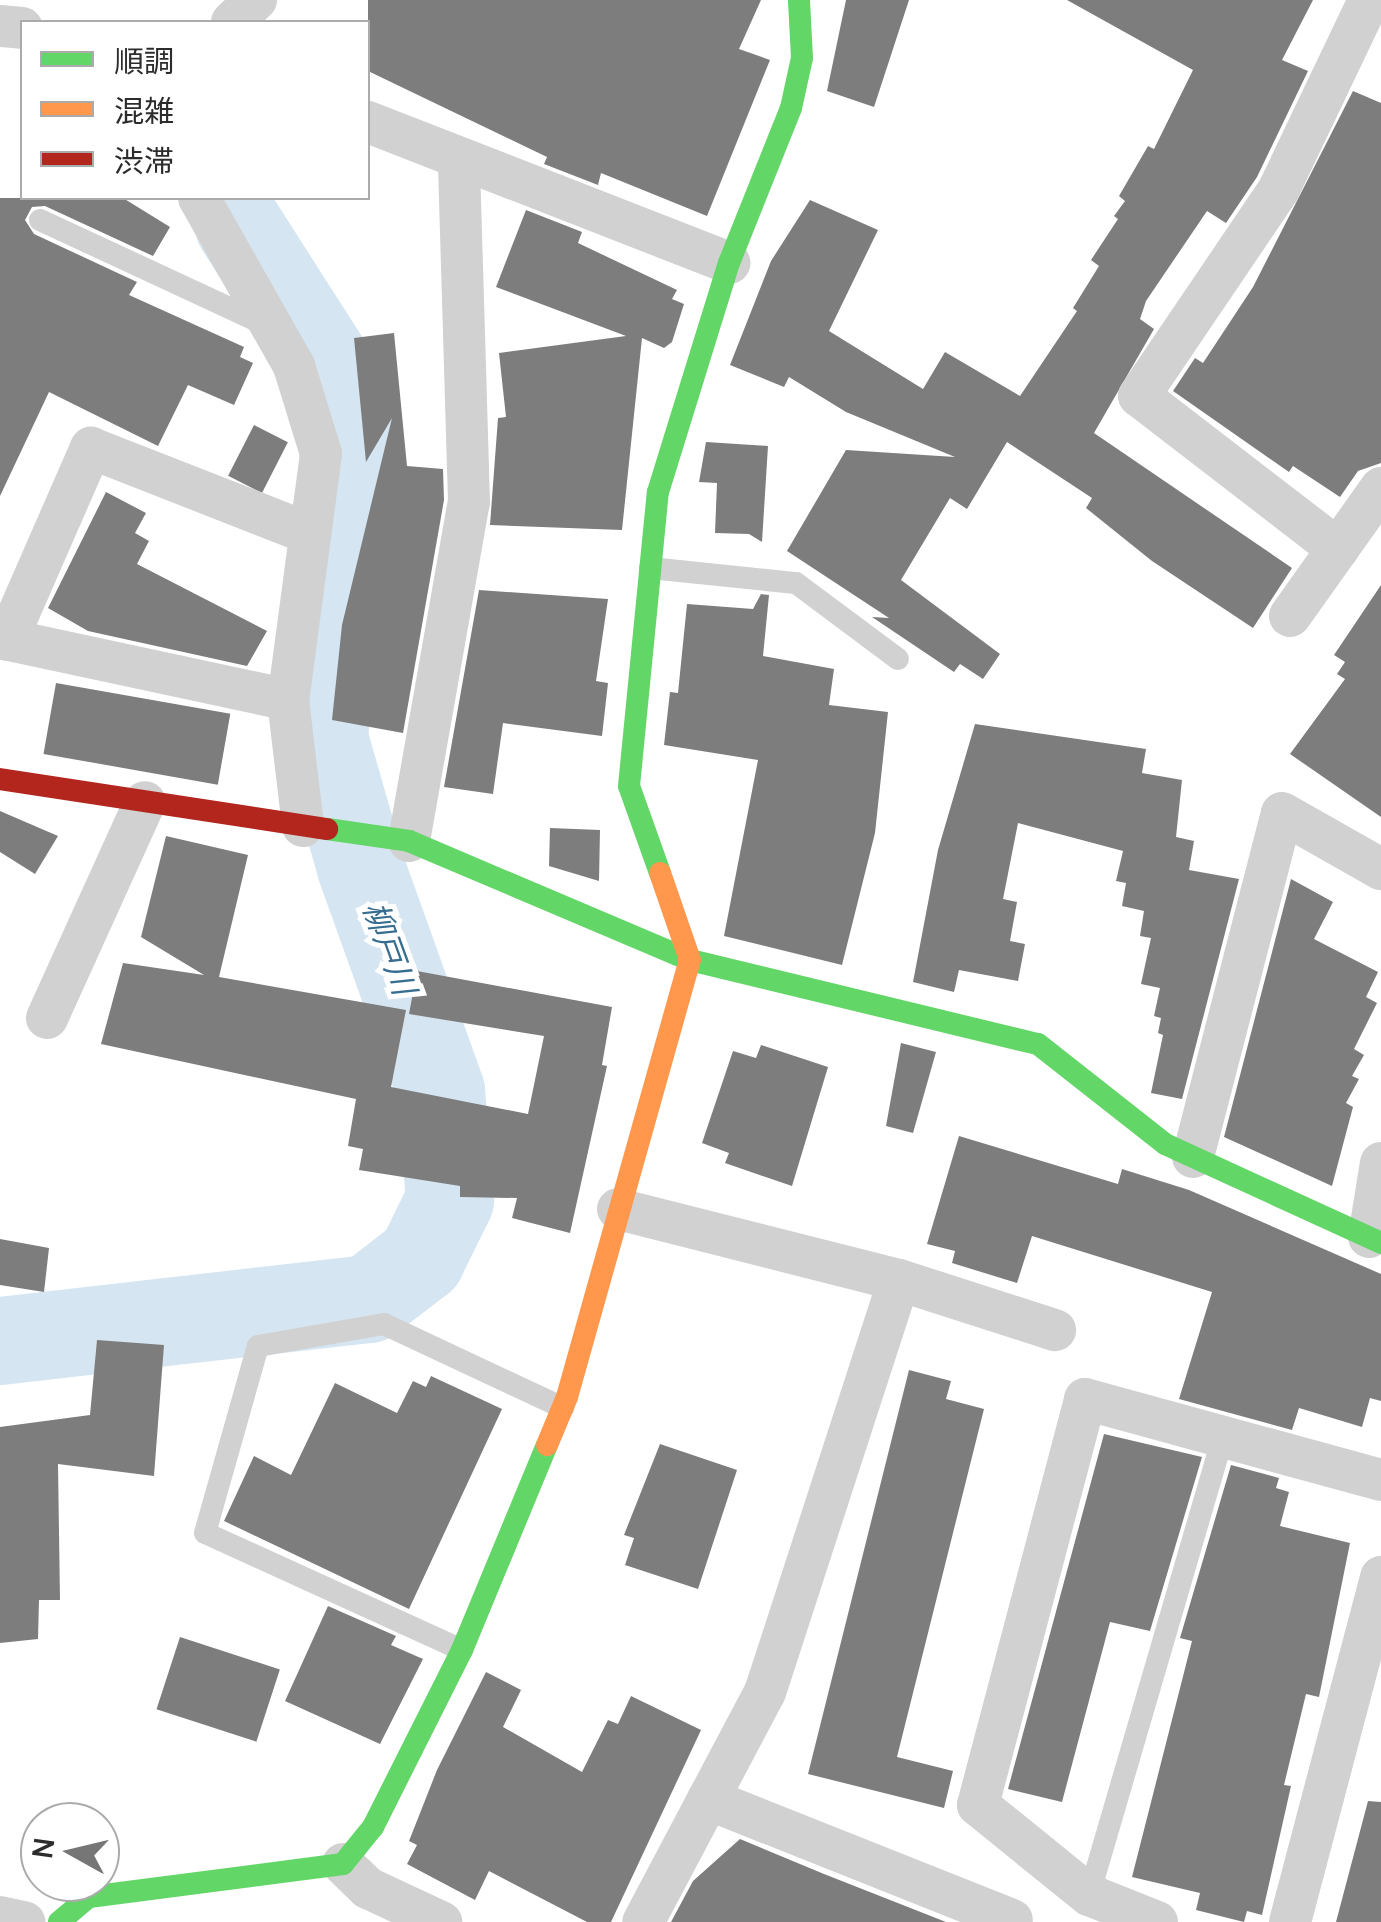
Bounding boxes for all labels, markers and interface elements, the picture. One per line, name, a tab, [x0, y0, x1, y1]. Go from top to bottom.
legend	[20, 20, 370, 200]
text: 順調	[114, 40, 174, 81]
text: 混雑	[114, 90, 174, 131]
text: 渋滞	[114, 140, 174, 181]
water label: 柳戸川	[356, 896, 424, 1000]
north arrow	[20, 1802, 120, 1902]
text: N	[22, 1836, 62, 1861]

